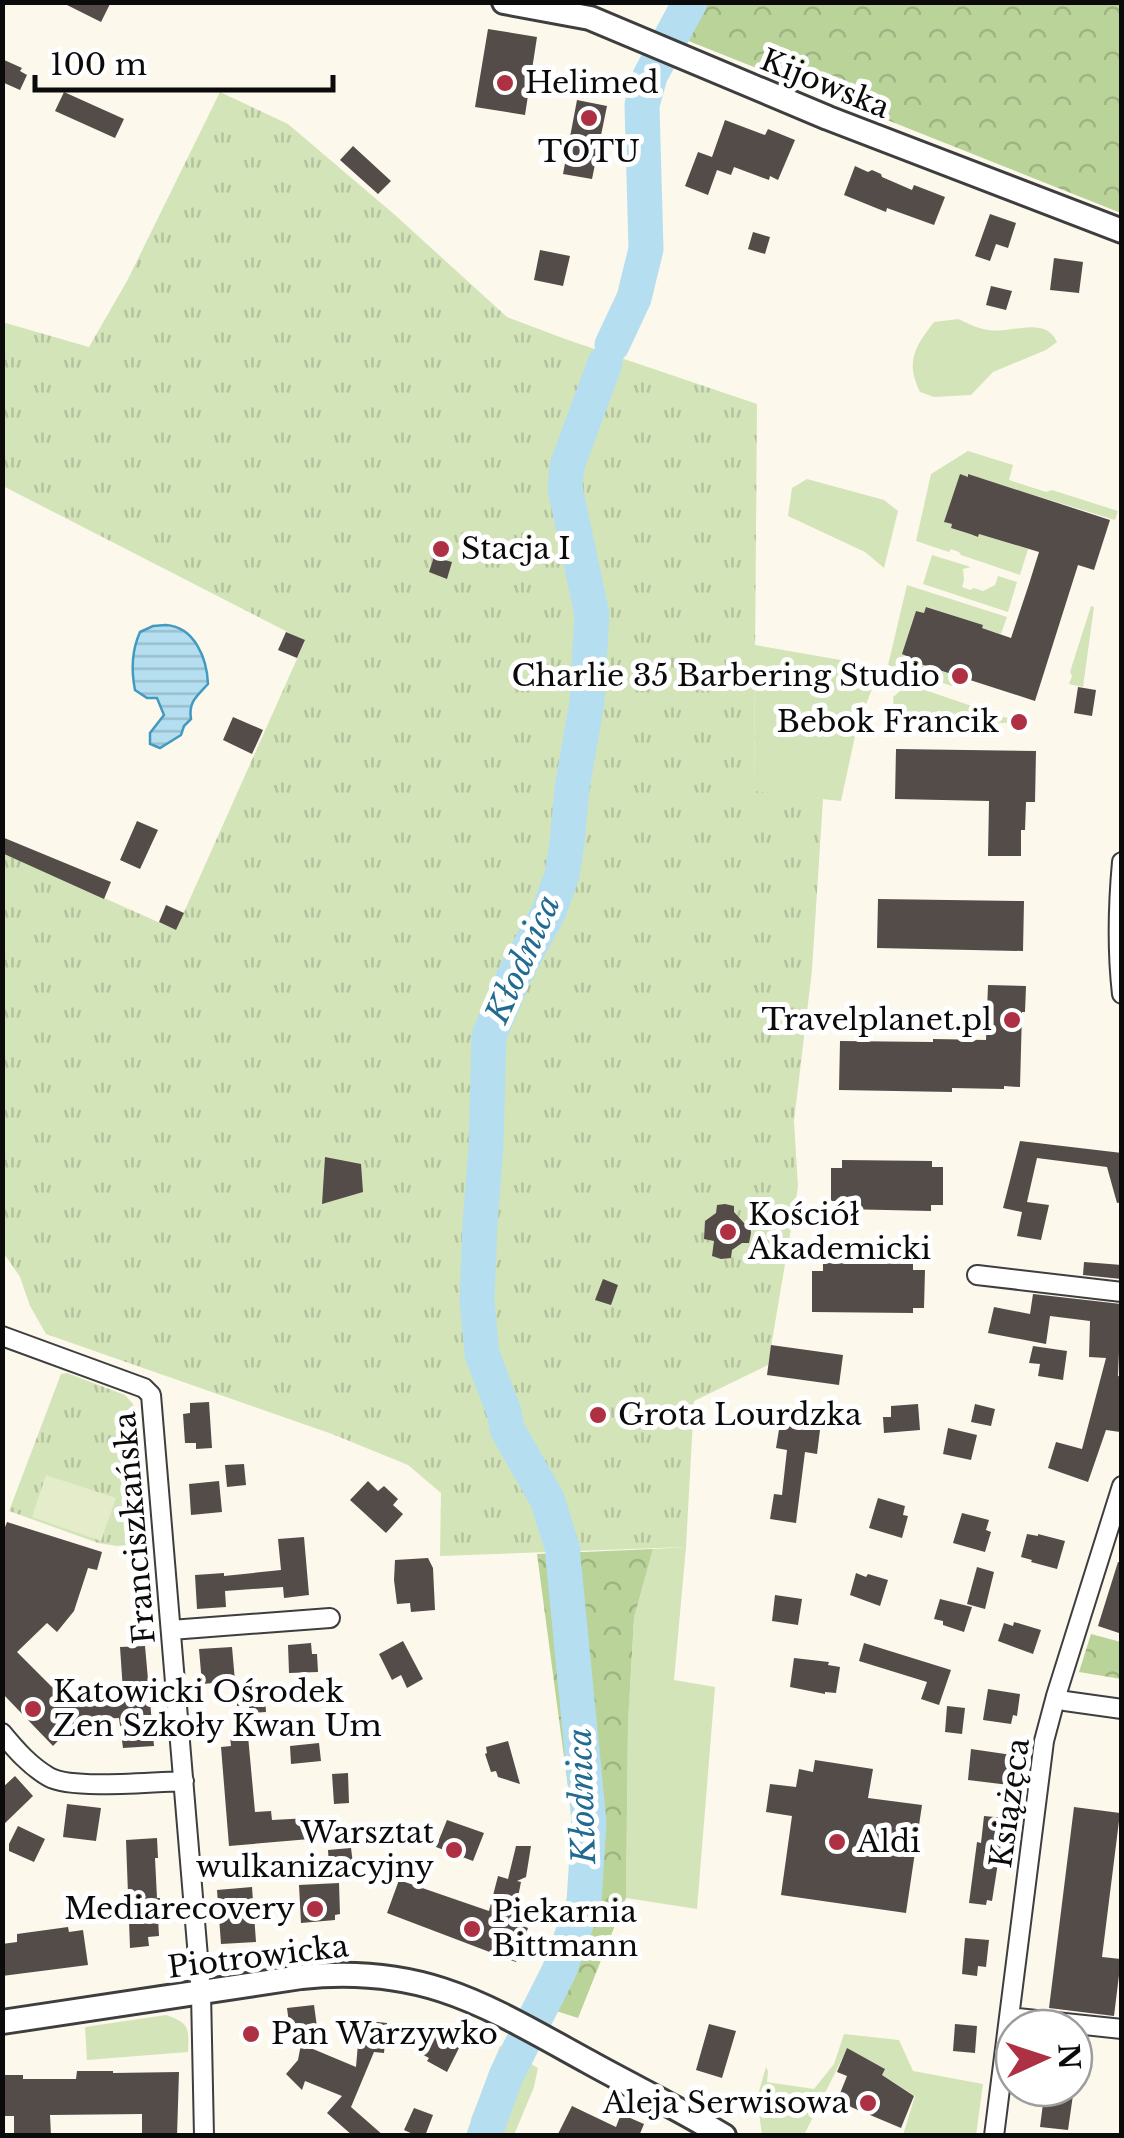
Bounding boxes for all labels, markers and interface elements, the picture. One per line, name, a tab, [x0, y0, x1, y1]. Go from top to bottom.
scale bar	[35, 30, 332, 92]
street label: Kijowska	[755, 41, 895, 126]
text: 100 m	[50, 46, 147, 83]
place label: Helimed	[525, 64, 659, 101]
marker: Helimed	[494, 72, 516, 94]
marker: TOTU	[578, 107, 600, 129]
place label: TOTU	[538, 133, 640, 170]
place label: Stacja I	[461, 530, 571, 567]
marker: Stacja I	[430, 538, 452, 560]
place label: Charlie 35 Barbering Studio	[512, 657, 940, 694]
marker: Charlie 35 Barbering Studio	[949, 665, 971, 687]
place label: Bebok Francik	[777, 703, 1000, 740]
marker: Bebok Francik	[1008, 711, 1030, 733]
water label: Kłodnica	[477, 889, 569, 1030]
place label: Travelplanet.pl	[762, 1001, 992, 1038]
marker: Travelplanet.pl	[1001, 1009, 1023, 1031]
place label: Kościół Akademicki	[747, 1196, 931, 1267]
marker: Kościół Akademicki	[717, 1221, 739, 1243]
place label: Grota Lourdzka	[618, 1396, 862, 1433]
marker: Grota Lourdzka	[587, 1404, 609, 1426]
street label: Franciszkańska	[106, 1410, 163, 1645]
place label: Katowicki Ośrodek Zen Szkoły Kwan Um	[53, 1673, 382, 1744]
marker: Katowicki Ośrodek Zen Szkoły Kwan Um	[22, 1698, 44, 1720]
water label: Kłodnica	[560, 1727, 604, 1866]
street label: Książęca	[982, 1735, 1037, 1870]
place label: Warsztat wulkanizacyjny	[196, 1814, 435, 1885]
place label: Aldi	[856, 1823, 920, 1860]
marker: Aldi	[826, 1831, 848, 1853]
marker: Warsztat wulkanizacyjny	[443, 1839, 465, 1861]
place label: Mediarecovery	[64, 1890, 295, 1927]
place label: Piekarnia Bittmann	[492, 1893, 638, 1964]
marker: Mediarecovery	[304, 1898, 326, 1920]
marker: Piekarnia Bittmann	[461, 1918, 483, 1940]
street label: Piotrowicka	[165, 1927, 351, 1986]
north arrow	[994, 2008, 1094, 2108]
place label: Pan Warzywko	[271, 2015, 498, 2052]
marker: Pan Warzywko	[240, 2023, 262, 2045]
text: N	[1050, 2043, 1087, 2071]
place label: Aleja Serwisowa	[602, 2084, 848, 2121]
marker: Aleja Serwisowa	[857, 2092, 879, 2114]

